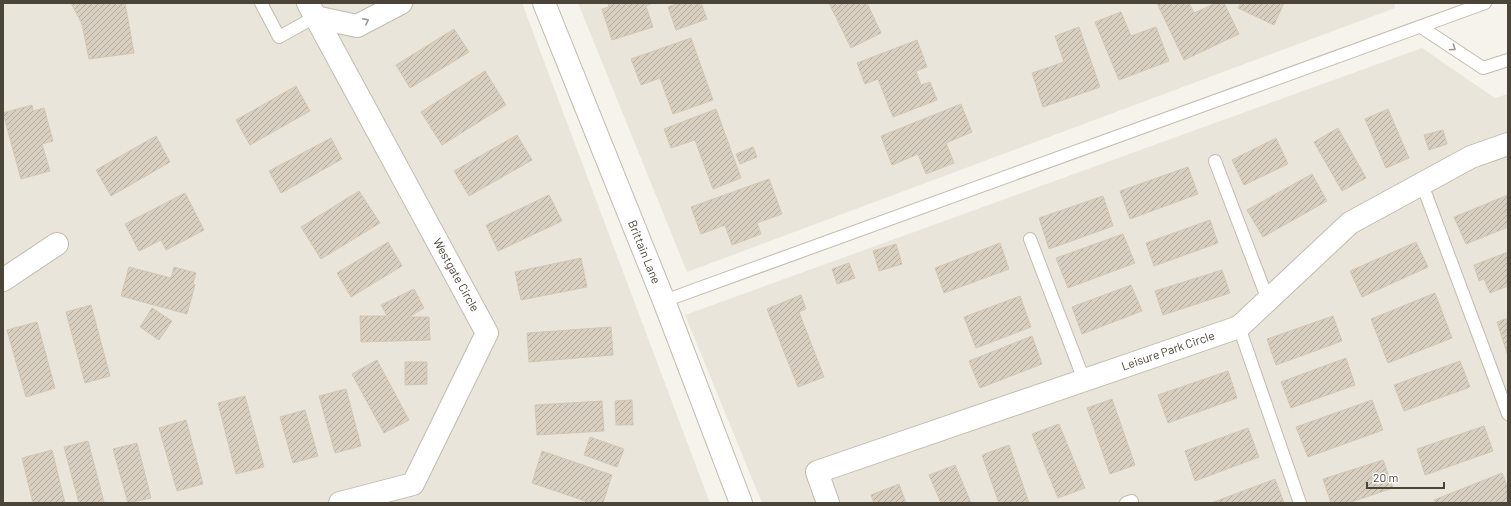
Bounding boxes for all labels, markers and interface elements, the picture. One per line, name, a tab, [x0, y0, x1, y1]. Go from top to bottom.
one-way arrow	[362, 18, 369, 26]
one-way arrow	[1449, 43, 1456, 51]
street label: Brittain Lane	[626, 218, 664, 286]
street label: Westgate Circle	[431, 235, 483, 314]
street label: Leisure Park Circle	[1119, 328, 1216, 373]
scale bar	[1367, 464, 1444, 490]
text: 20 m	[1373, 470, 1399, 484]

